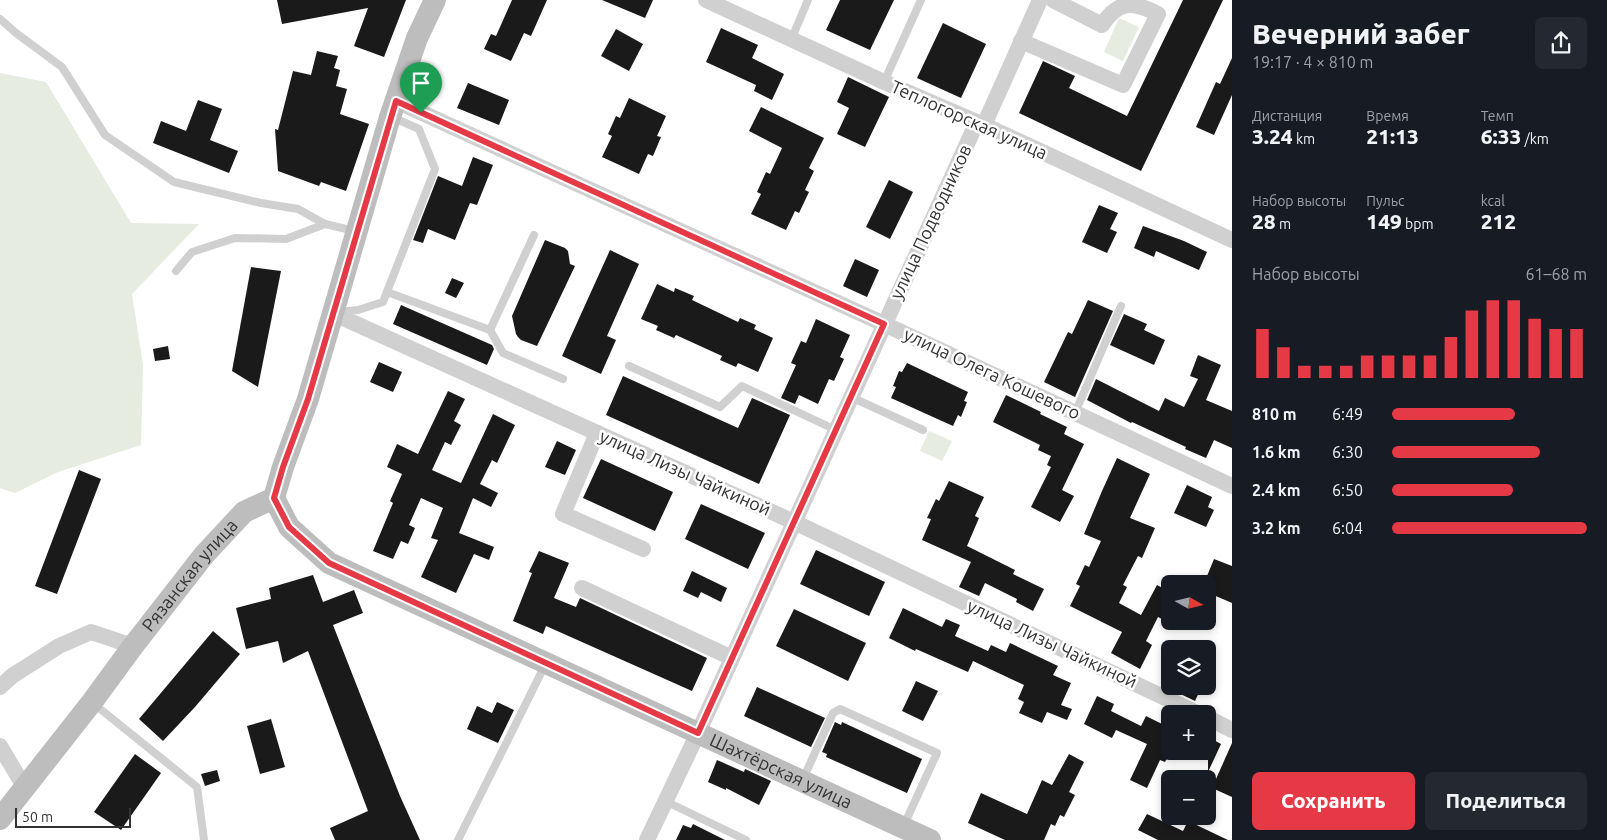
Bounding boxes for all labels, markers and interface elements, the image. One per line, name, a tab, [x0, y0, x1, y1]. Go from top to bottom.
button: share	[1535, 17, 1587, 69]
text: Вечерний забег	[1252, 18, 1470, 49]
text: 19:17 · 4 × 810 m	[1252, 53, 1373, 71]
pin	[400, 62, 442, 113]
icon: arrive	[407, 69, 435, 97]
street label: Теплогорская улица	[888, 76, 1051, 163]
text: Дистанция	[1252, 108, 1322, 124]
text: Время	[1366, 108, 1409, 124]
text: Темп	[1481, 108, 1514, 124]
text: 3.24	[1252, 124, 1293, 148]
text: 21:13	[1366, 124, 1419, 148]
text: 6:33	[1481, 124, 1521, 148]
text: km	[1293, 131, 1315, 147]
text: /km	[1521, 131, 1549, 147]
street label: улица Подводников	[885, 141, 975, 302]
text: Набор высоты	[1252, 193, 1346, 209]
text: Пульс	[1366, 193, 1404, 209]
text: kcal	[1481, 193, 1505, 209]
text: 28	[1252, 209, 1276, 233]
text: 149	[1366, 209, 1402, 233]
text: 212	[1481, 209, 1516, 233]
text: m	[1276, 216, 1291, 232]
text: bpm	[1402, 216, 1434, 232]
text: Набор высоты	[1252, 265, 1360, 283]
text: 61–68 m	[1525, 265, 1587, 283]
street label: улица Олега Кошевого	[901, 323, 1084, 423]
text: 810 m	[1252, 405, 1297, 423]
text: 6:49	[1332, 405, 1363, 423]
street label: улица Лизы Чайкиной	[597, 425, 774, 519]
text: 1.6 km	[1252, 443, 1301, 461]
text: 6:30	[1332, 443, 1363, 461]
text: 2.4 km	[1252, 481, 1301, 499]
text: 6:50	[1332, 481, 1363, 499]
street label: Рязанская улица	[137, 515, 241, 635]
text: 3.2 km	[1252, 519, 1301, 537]
text: 6:04	[1332, 519, 1363, 537]
north arrow	[1161, 575, 1216, 630]
map controls	[1161, 575, 1216, 825]
street label: улица Лизы Чайкиной	[964, 595, 1141, 691]
button: layers	[1161, 640, 1216, 695]
button: +	[1161, 705, 1216, 760]
street label: Шахтёрская улица	[707, 729, 856, 812]
button: −	[1161, 770, 1216, 825]
button: Сохранить	[1252, 772, 1415, 830]
button: Поделиться	[1425, 772, 1587, 830]
scale bar	[15, 805, 131, 828]
text: 50 m	[22, 809, 53, 825]

